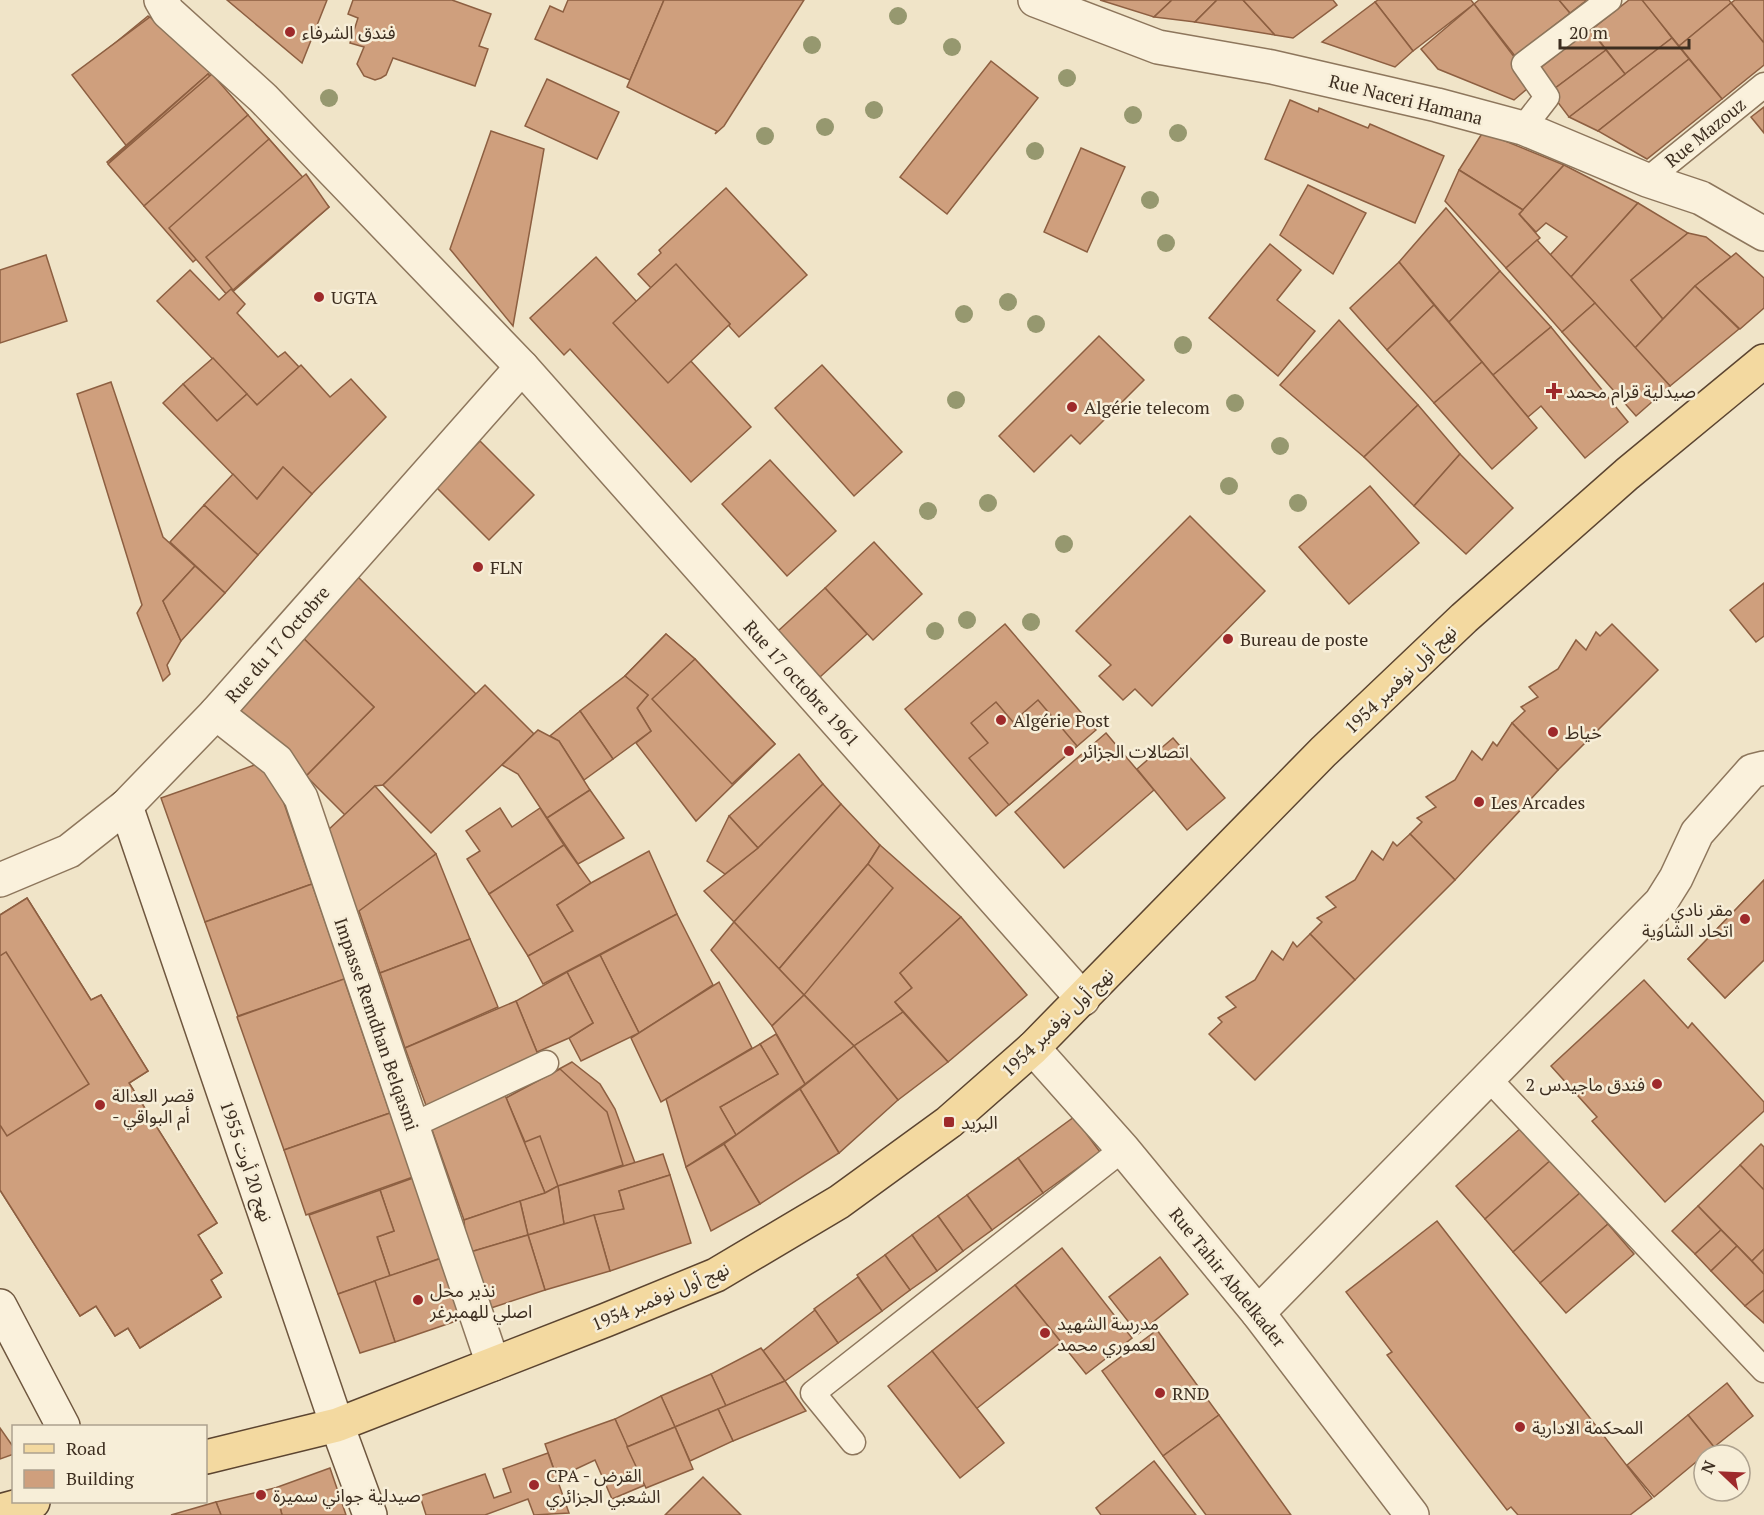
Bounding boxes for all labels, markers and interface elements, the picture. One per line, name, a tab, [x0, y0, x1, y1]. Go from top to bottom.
scale bar	[1560, 12, 1689, 50]
place label: فندق الشرفاء	[302, 20, 396, 44]
text: 20 m	[1569, 20, 1609, 44]
marker: فندق الشرفاء	[283, 25, 297, 39]
street label: Rue Naceri Hamana	[1326, 68, 1486, 130]
street label: Rue Mazouz	[1660, 92, 1750, 172]
place label: UGTA	[331, 285, 378, 309]
marker: UGTA	[312, 290, 326, 304]
place label: صيدلية قرام محمد	[1566, 379, 1696, 406]
marker: صيدلية قرام محمد	[1547, 384, 1561, 398]
place label: Algérie telecom	[1084, 395, 1210, 419]
marker: Algérie telecom	[1065, 400, 1079, 414]
place label: FLN	[490, 555, 523, 579]
marker: FLN	[471, 560, 485, 574]
street label: Rue du 17 Octobre	[220, 580, 334, 708]
street label: Rue 17 octobre 1961	[739, 615, 865, 751]
street label: نهج أول نوفمبر 1954	[1339, 619, 1463, 740]
place label: Bureau de poste	[1240, 627, 1368, 651]
marker: Bureau de poste	[1221, 632, 1235, 646]
place label: Algérie Post	[1013, 708, 1110, 732]
marker: Algérie Post	[994, 713, 1008, 727]
place label: خياط	[1565, 720, 1602, 744]
marker: خياط	[1546, 725, 1560, 739]
place label: اتصالات الجزائر	[1080, 739, 1189, 763]
marker: اتصالات الجزائر	[1062, 744, 1076, 758]
place label: Les Arcades	[1491, 790, 1585, 814]
marker: Les Arcades	[1472, 795, 1486, 809]
place label: مقر نادي اتحاد الشاوية	[1642, 897, 1733, 942]
marker: مقر نادي اتحاد الشاوية	[1738, 912, 1752, 926]
street label: Impasse Remdhan Belqasmi	[329, 914, 425, 1134]
street label: نهج أول نوفمبر 1954	[996, 962, 1120, 1083]
place label: فندق ماجيدس 2	[1526, 1072, 1645, 1096]
marker: فندق ماجيدس 2	[1650, 1077, 1664, 1091]
place label: قصر العدالة - أم البواقي	[112, 1083, 194, 1131]
street label: نهج 20 أوت 1955	[213, 1097, 279, 1225]
marker: قصر العدالة - أم البواقي	[93, 1098, 107, 1112]
place label: البريد	[961, 1110, 998, 1134]
marker: البريد	[942, 1115, 956, 1129]
street label: Rue Tahir Abdelkader	[1164, 1202, 1292, 1352]
street label: نهج أول نوفمبر 1954	[588, 1256, 733, 1338]
place label: نذير محل اصلي للهمبرغر	[429, 1278, 532, 1325]
marker: نذير محل اصلي للهمبرغر	[411, 1293, 425, 1307]
place label: مدرسة الشهيد لعموري محمد	[1057, 1311, 1159, 1358]
marker: مدرسة الشهيد لعموري محمد	[1038, 1326, 1052, 1340]
place label: RND	[1172, 1381, 1209, 1405]
marker: RND	[1153, 1386, 1167, 1400]
place label: المحكمة الادارية	[1532, 1415, 1643, 1439]
marker: المحكمة الادارية	[1513, 1420, 1527, 1434]
legend	[12, 1425, 207, 1503]
text: Road	[66, 1436, 106, 1460]
north arrow	[1692, 1443, 1752, 1503]
text: N	[1696, 1457, 1721, 1477]
place label: CPA - القرض الشعبي الجزائري	[546, 1463, 660, 1510]
text: Building	[66, 1466, 134, 1490]
marker: CPA - القرض الشعبي الجزائري	[527, 1478, 541, 1492]
place label: صيدلية جواني سميرة	[273, 1483, 421, 1509]
marker: صيدلية جواني سميرة	[254, 1488, 268, 1502]

